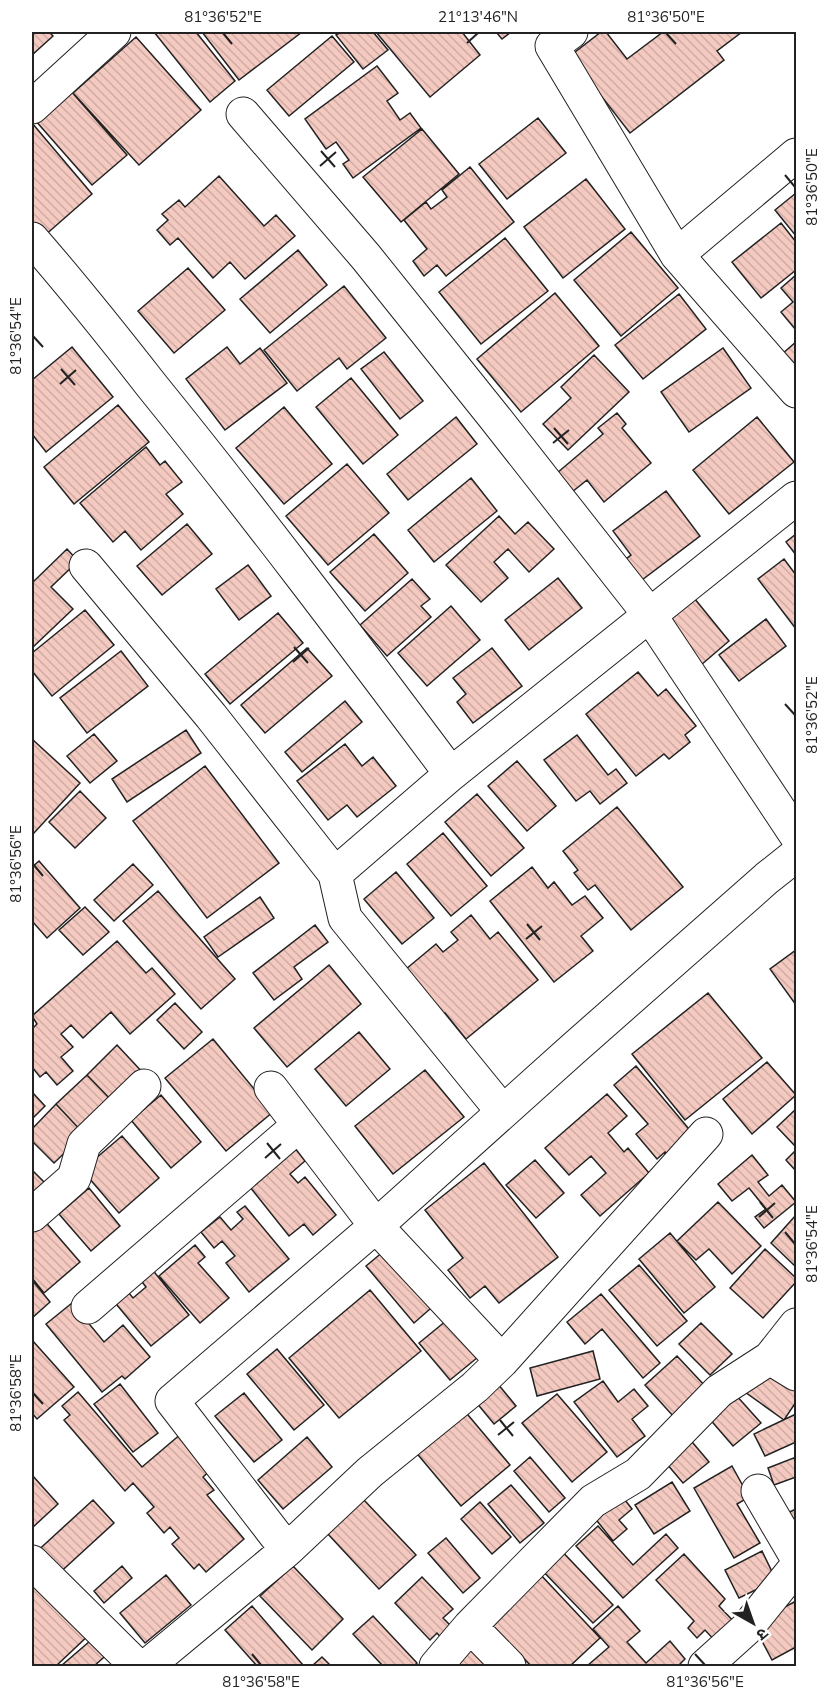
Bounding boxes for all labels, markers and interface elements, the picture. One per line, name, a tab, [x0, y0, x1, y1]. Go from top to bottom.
text: 81°36'52"E	[184, 7, 262, 26]
text: 21°13'46"N	[438, 7, 518, 26]
text: 81°36'50"E	[627, 7, 705, 26]
text: 81°36'50"E	[802, 148, 821, 226]
text: 81°36'54"E	[6, 297, 25, 375]
text: 81°36'52"E	[802, 676, 821, 754]
text: 81°36'56"E	[6, 825, 25, 903]
text: 81°36'54"E	[802, 1205, 821, 1283]
text: 81°36'58"E	[6, 1354, 25, 1432]
north arrow	[723, 1593, 783, 1653]
text: उ	[752, 1624, 773, 1646]
text: 81°36'58"E	[222, 1672, 300, 1691]
text: 81°36'56"E	[666, 1672, 744, 1691]

